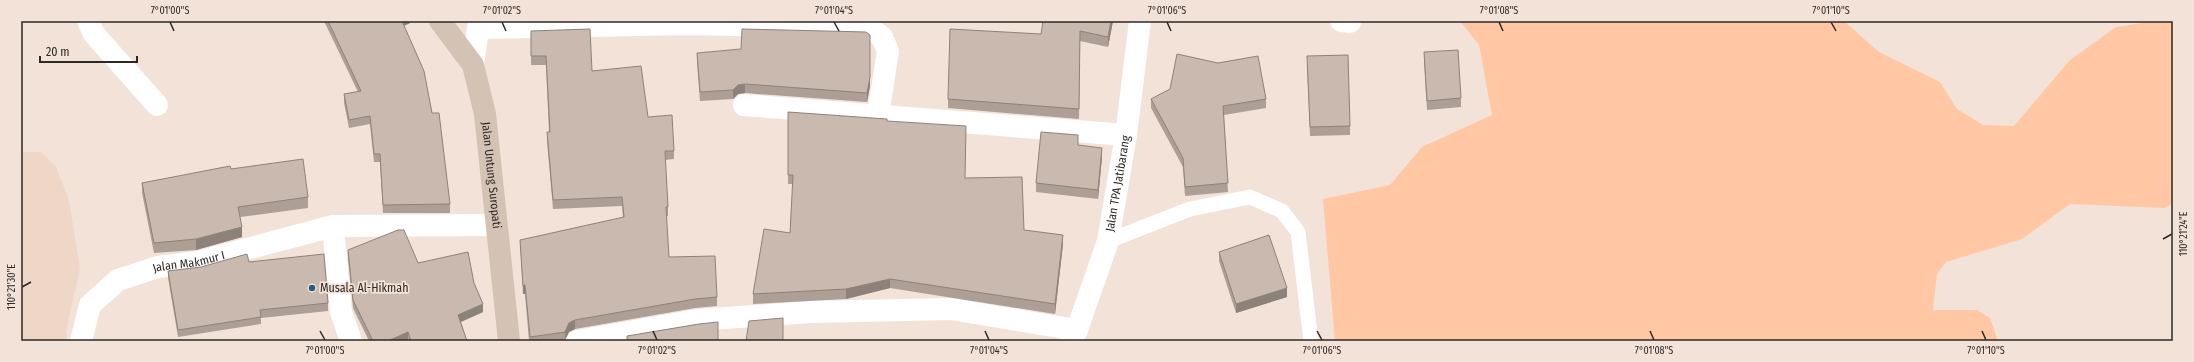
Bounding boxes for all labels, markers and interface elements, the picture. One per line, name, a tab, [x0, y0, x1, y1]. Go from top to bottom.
text: 7°01'00"S	[151, 5, 189, 17]
text: 7°01'02"S	[483, 5, 521, 17]
text: 7°01'04"S	[815, 5, 853, 17]
text: 7°01'06"S	[1148, 5, 1186, 17]
text: 7°01'08"S	[1480, 5, 1518, 17]
text: 7°01'10"S	[1812, 5, 1850, 17]
scale bar	[40, 38, 137, 64]
text: 20 m	[46, 45, 70, 59]
street label: Jalan Untung Suropati	[479, 121, 504, 229]
street label: Jalan TPA Jatibarang	[1103, 134, 1133, 233]
text: 110°21'24"E	[2178, 211, 2190, 256]
street label: Jalan Makmur I	[151, 248, 226, 275]
text: 110°21'30"E	[6, 264, 18, 310]
place label: Musala Al-Hikmah	[320, 281, 409, 295]
marker: Musala Al-Hikmah	[307, 283, 317, 293]
text: 7°01'00"S	[306, 345, 344, 357]
text: 7°01'02"S	[638, 345, 676, 357]
text: 7°01'04"S	[970, 345, 1008, 357]
text: 7°01'06"S	[1303, 345, 1341, 357]
text: 7°01'08"S	[1635, 345, 1673, 357]
text: 7°01'10"S	[1967, 345, 2005, 357]

